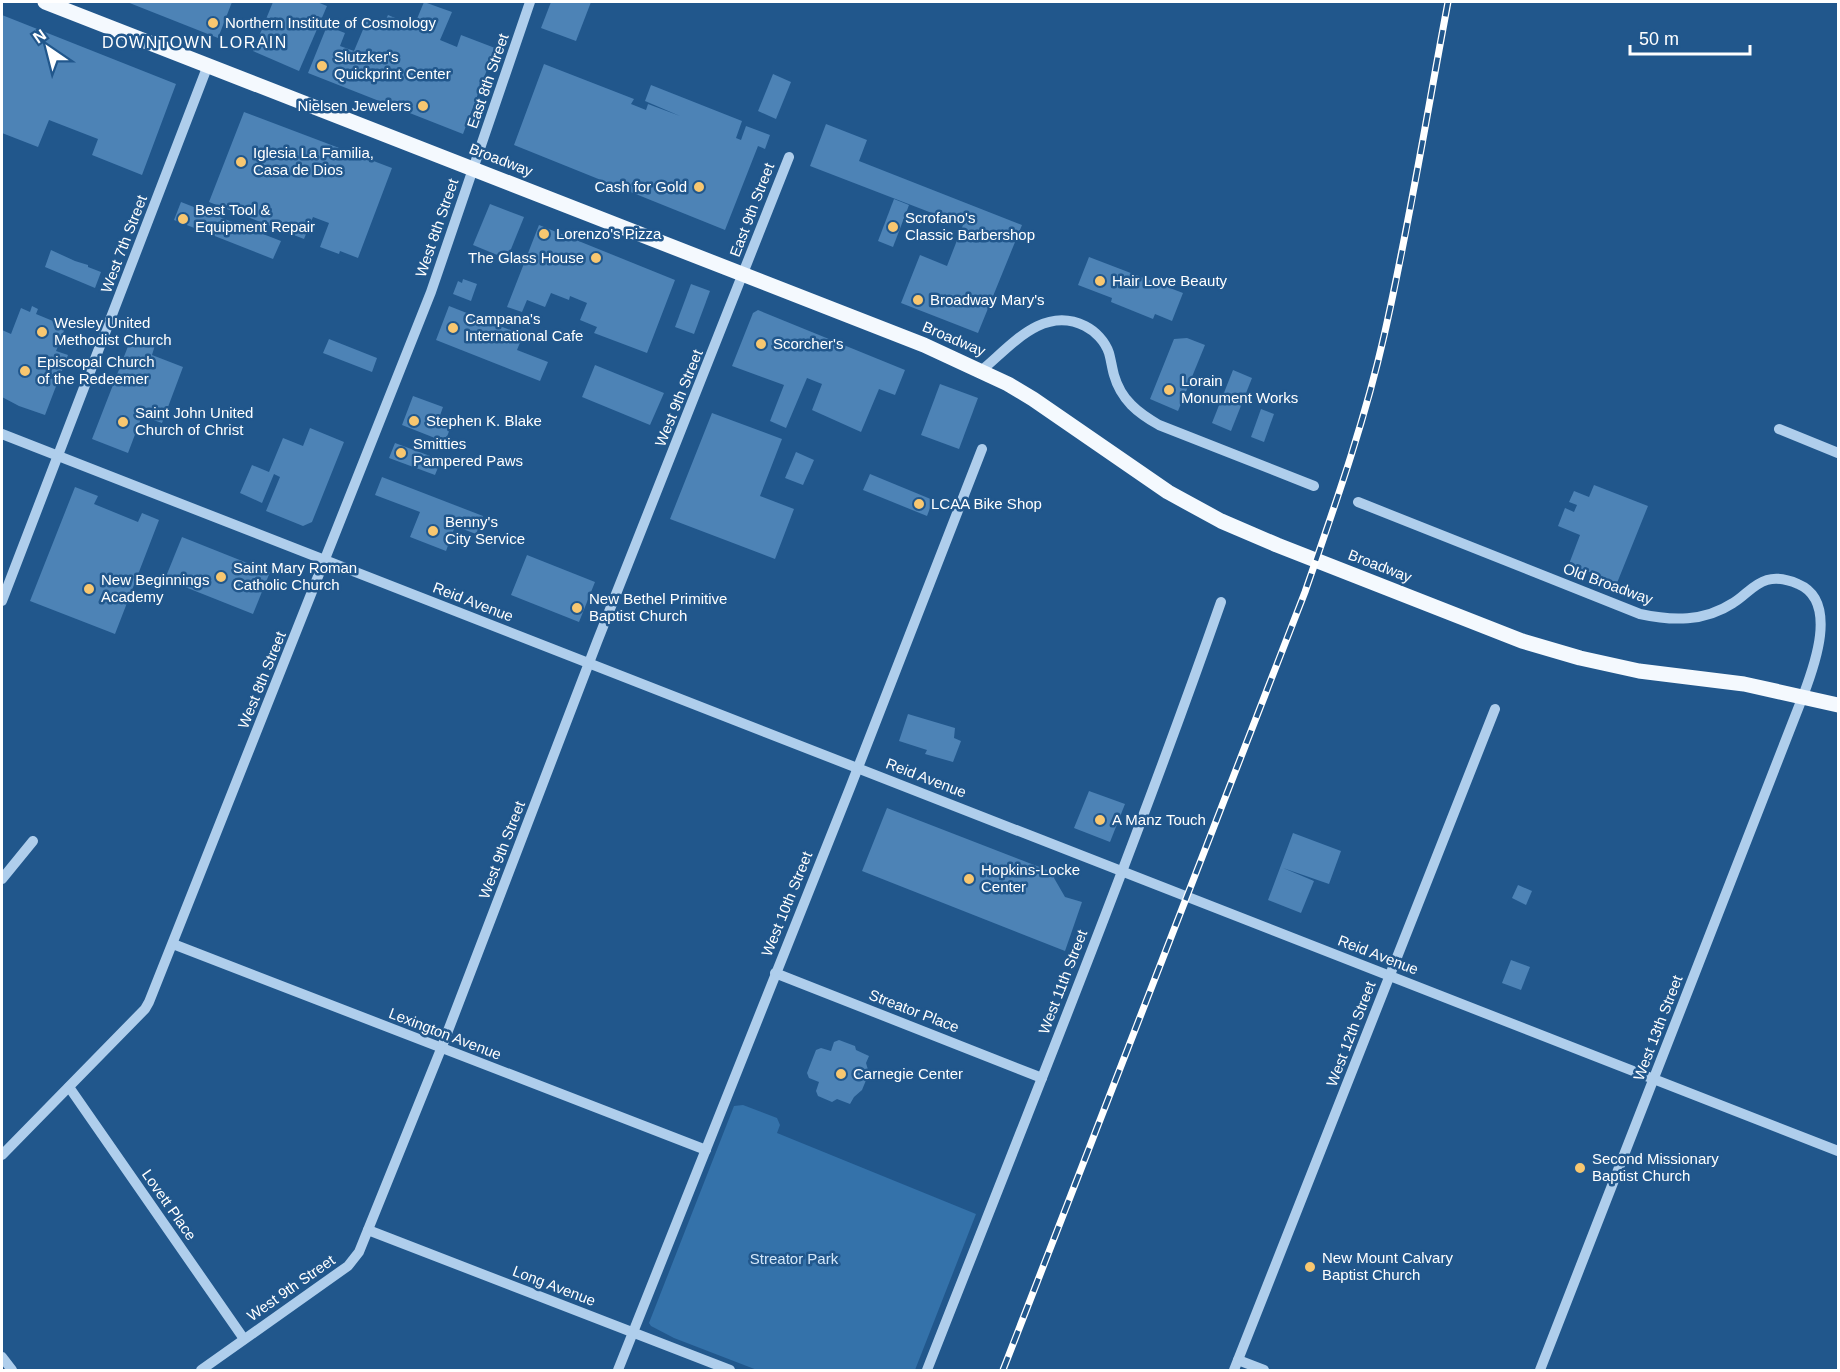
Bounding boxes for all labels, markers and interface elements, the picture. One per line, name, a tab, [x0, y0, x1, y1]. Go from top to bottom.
place label: Northern Institute of Cosmology	[225, 14, 436, 31]
marker: Northern Institute of Cosmology	[206, 16, 220, 30]
north arrow	[18, 18, 78, 78]
scale bar	[1630, 18, 1750, 56]
text: N	[30, 26, 49, 46]
text: 50 m	[1639, 29, 1679, 49]
street label: East 8th Street	[463, 30, 512, 131]
district label: DOWNTOWN LORAIN	[102, 34, 288, 51]
place label: Slutzker's Quickprint Center	[334, 48, 451, 82]
marker: Slutzker's Quickprint Center	[315, 59, 329, 73]
place label: Nielsen Jewelers	[298, 97, 411, 114]
marker: Nielsen Jewelers	[416, 99, 430, 113]
street label: Broadway	[467, 140, 536, 180]
place label: Iglesia La Familia, Casa de Dios	[253, 144, 374, 178]
marker: Iglesia La Familia, Casa de Dios	[234, 155, 248, 169]
street label: East 9th Street	[726, 160, 778, 259]
street label: West 8th Street	[412, 176, 462, 279]
place label: Cash for Gold	[594, 178, 687, 195]
marker: Cash for Gold	[692, 180, 706, 194]
street label: West 7th Street	[97, 192, 150, 295]
place label: Best Tool & Equipment Repair	[195, 201, 315, 235]
place label: Scrofano's Classic Barbershop	[905, 209, 1035, 243]
marker: Best Tool & Equipment Repair	[176, 212, 190, 226]
marker: Scrofano's Classic Barbershop	[886, 220, 900, 234]
place label: Lorenzo's Pizza	[556, 225, 662, 242]
marker: Lorenzo's Pizza	[537, 227, 551, 241]
place label: The Glass House	[468, 249, 584, 266]
marker: The Glass House	[589, 251, 603, 265]
place label: Hair Love Beauty	[1112, 272, 1228, 289]
marker: Hair Love Beauty	[1093, 274, 1107, 288]
place label: Broadway Mary's	[930, 291, 1045, 308]
marker: Broadway Mary's	[911, 293, 925, 307]
place label: Campana's International Cafe	[465, 310, 583, 344]
place label: Wesley United Methodist Church	[54, 314, 172, 348]
street label: Broadway	[920, 318, 989, 360]
marker: Campana's International Cafe	[446, 321, 460, 335]
marker: Wesley United Methodist Church	[35, 325, 49, 339]
place label: Scorcher's	[773, 335, 843, 352]
marker: Scorcher's	[754, 337, 768, 351]
street label: West 9th Street	[651, 346, 706, 449]
place label: Episcopal Church of the Redeemer	[37, 353, 155, 387]
marker: Episcopal Church of the Redeemer	[18, 364, 32, 378]
place label: Lorain Monument Works	[1181, 372, 1298, 406]
marker: Lorain Monument Works	[1162, 383, 1176, 397]
place label: Saint John United Church of Christ	[135, 404, 253, 438]
place label: Stephen K. Blake	[426, 412, 542, 429]
marker: Stephen K. Blake	[407, 414, 421, 428]
marker: Saint John United Church of Christ	[116, 415, 130, 429]
place label: Smitties Pampered Paws	[413, 435, 523, 469]
marker: Smitties Pampered Paws	[394, 446, 408, 460]
place label: LCAA Bike Shop	[931, 495, 1042, 512]
marker: LCAA Bike Shop	[912, 497, 926, 511]
place label: Benny's City Service	[445, 513, 525, 547]
marker: Benny's City Service	[426, 524, 440, 538]
street label: Broadway	[1346, 546, 1415, 586]
place label: Saint Mary Roman Catholic Church	[233, 559, 357, 593]
street label: Old Broadway	[1561, 559, 1656, 608]
marker: Saint Mary Roman Catholic Church	[214, 570, 228, 584]
place label: New Beginnings Academy	[101, 571, 209, 605]
street label: Reid Avenue	[431, 578, 516, 625]
marker: New Beginnings Academy	[82, 582, 96, 596]
place label: New Bethel Primitive Baptist Church	[589, 590, 727, 624]
marker: New Bethel Primitive Baptist Church	[570, 601, 584, 615]
street label: West 8th Street	[234, 628, 289, 731]
street label: Reid Avenue	[884, 754, 969, 801]
street label: West 9th Street	[475, 798, 528, 901]
place label: A Manz Touch	[1112, 811, 1206, 828]
marker: A Manz Touch	[1093, 813, 1107, 827]
street label: West 10th Street	[758, 848, 816, 959]
place label: Hopkins-Locke Center	[981, 861, 1080, 895]
marker: Hopkins-Locke Center	[962, 872, 976, 886]
street label: West 11th Street	[1035, 927, 1091, 1036]
street label: Reid Avenue	[1336, 931, 1421, 978]
street label: West 13th Street	[1630, 972, 1686, 1083]
street label: West 12th Street	[1323, 978, 1379, 1089]
street label: Streator Place	[867, 986, 962, 1035]
street label: Lexington Avenue	[387, 1004, 504, 1063]
place label: Carnegie Center	[853, 1065, 963, 1082]
marker: Carnegie Center	[834, 1067, 848, 1081]
place label: Second Missionary Baptist Church	[1592, 1150, 1719, 1184]
marker: Second Missionary Baptist Church	[1573, 1161, 1587, 1175]
street label: Lovett Place	[139, 1166, 200, 1243]
place label: New Mount Calvary Baptist Church	[1322, 1249, 1453, 1283]
park label: Streator Park	[750, 1250, 839, 1267]
street label: West 9th Street	[244, 1251, 338, 1324]
marker: New Mount Calvary Baptist Church	[1303, 1260, 1317, 1274]
street label: Long Avenue	[510, 1262, 598, 1309]

